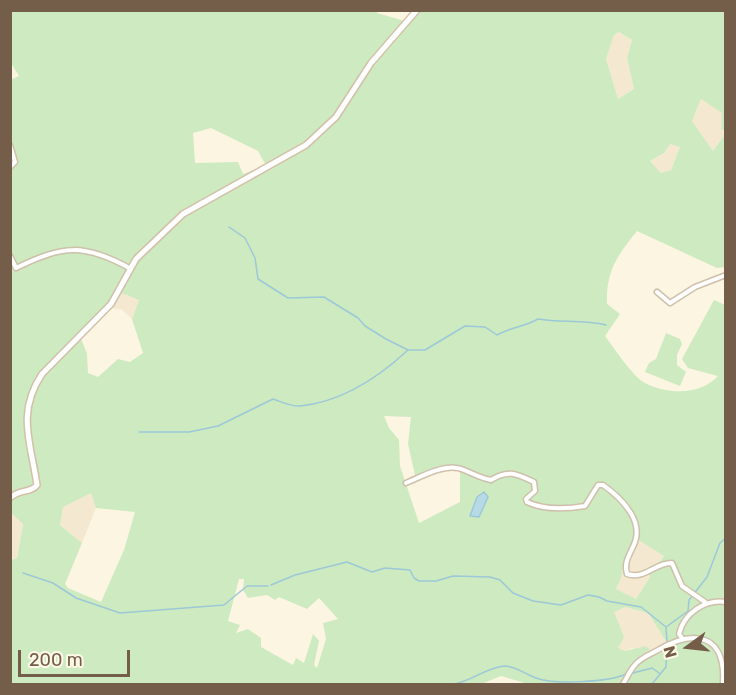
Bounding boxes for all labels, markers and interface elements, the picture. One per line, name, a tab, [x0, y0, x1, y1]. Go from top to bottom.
north arrow	[658, 617, 718, 677]
scale bar	[21, 638, 134, 676]
text: N	[659, 644, 681, 660]
text: 200 m	[29, 649, 83, 671]

